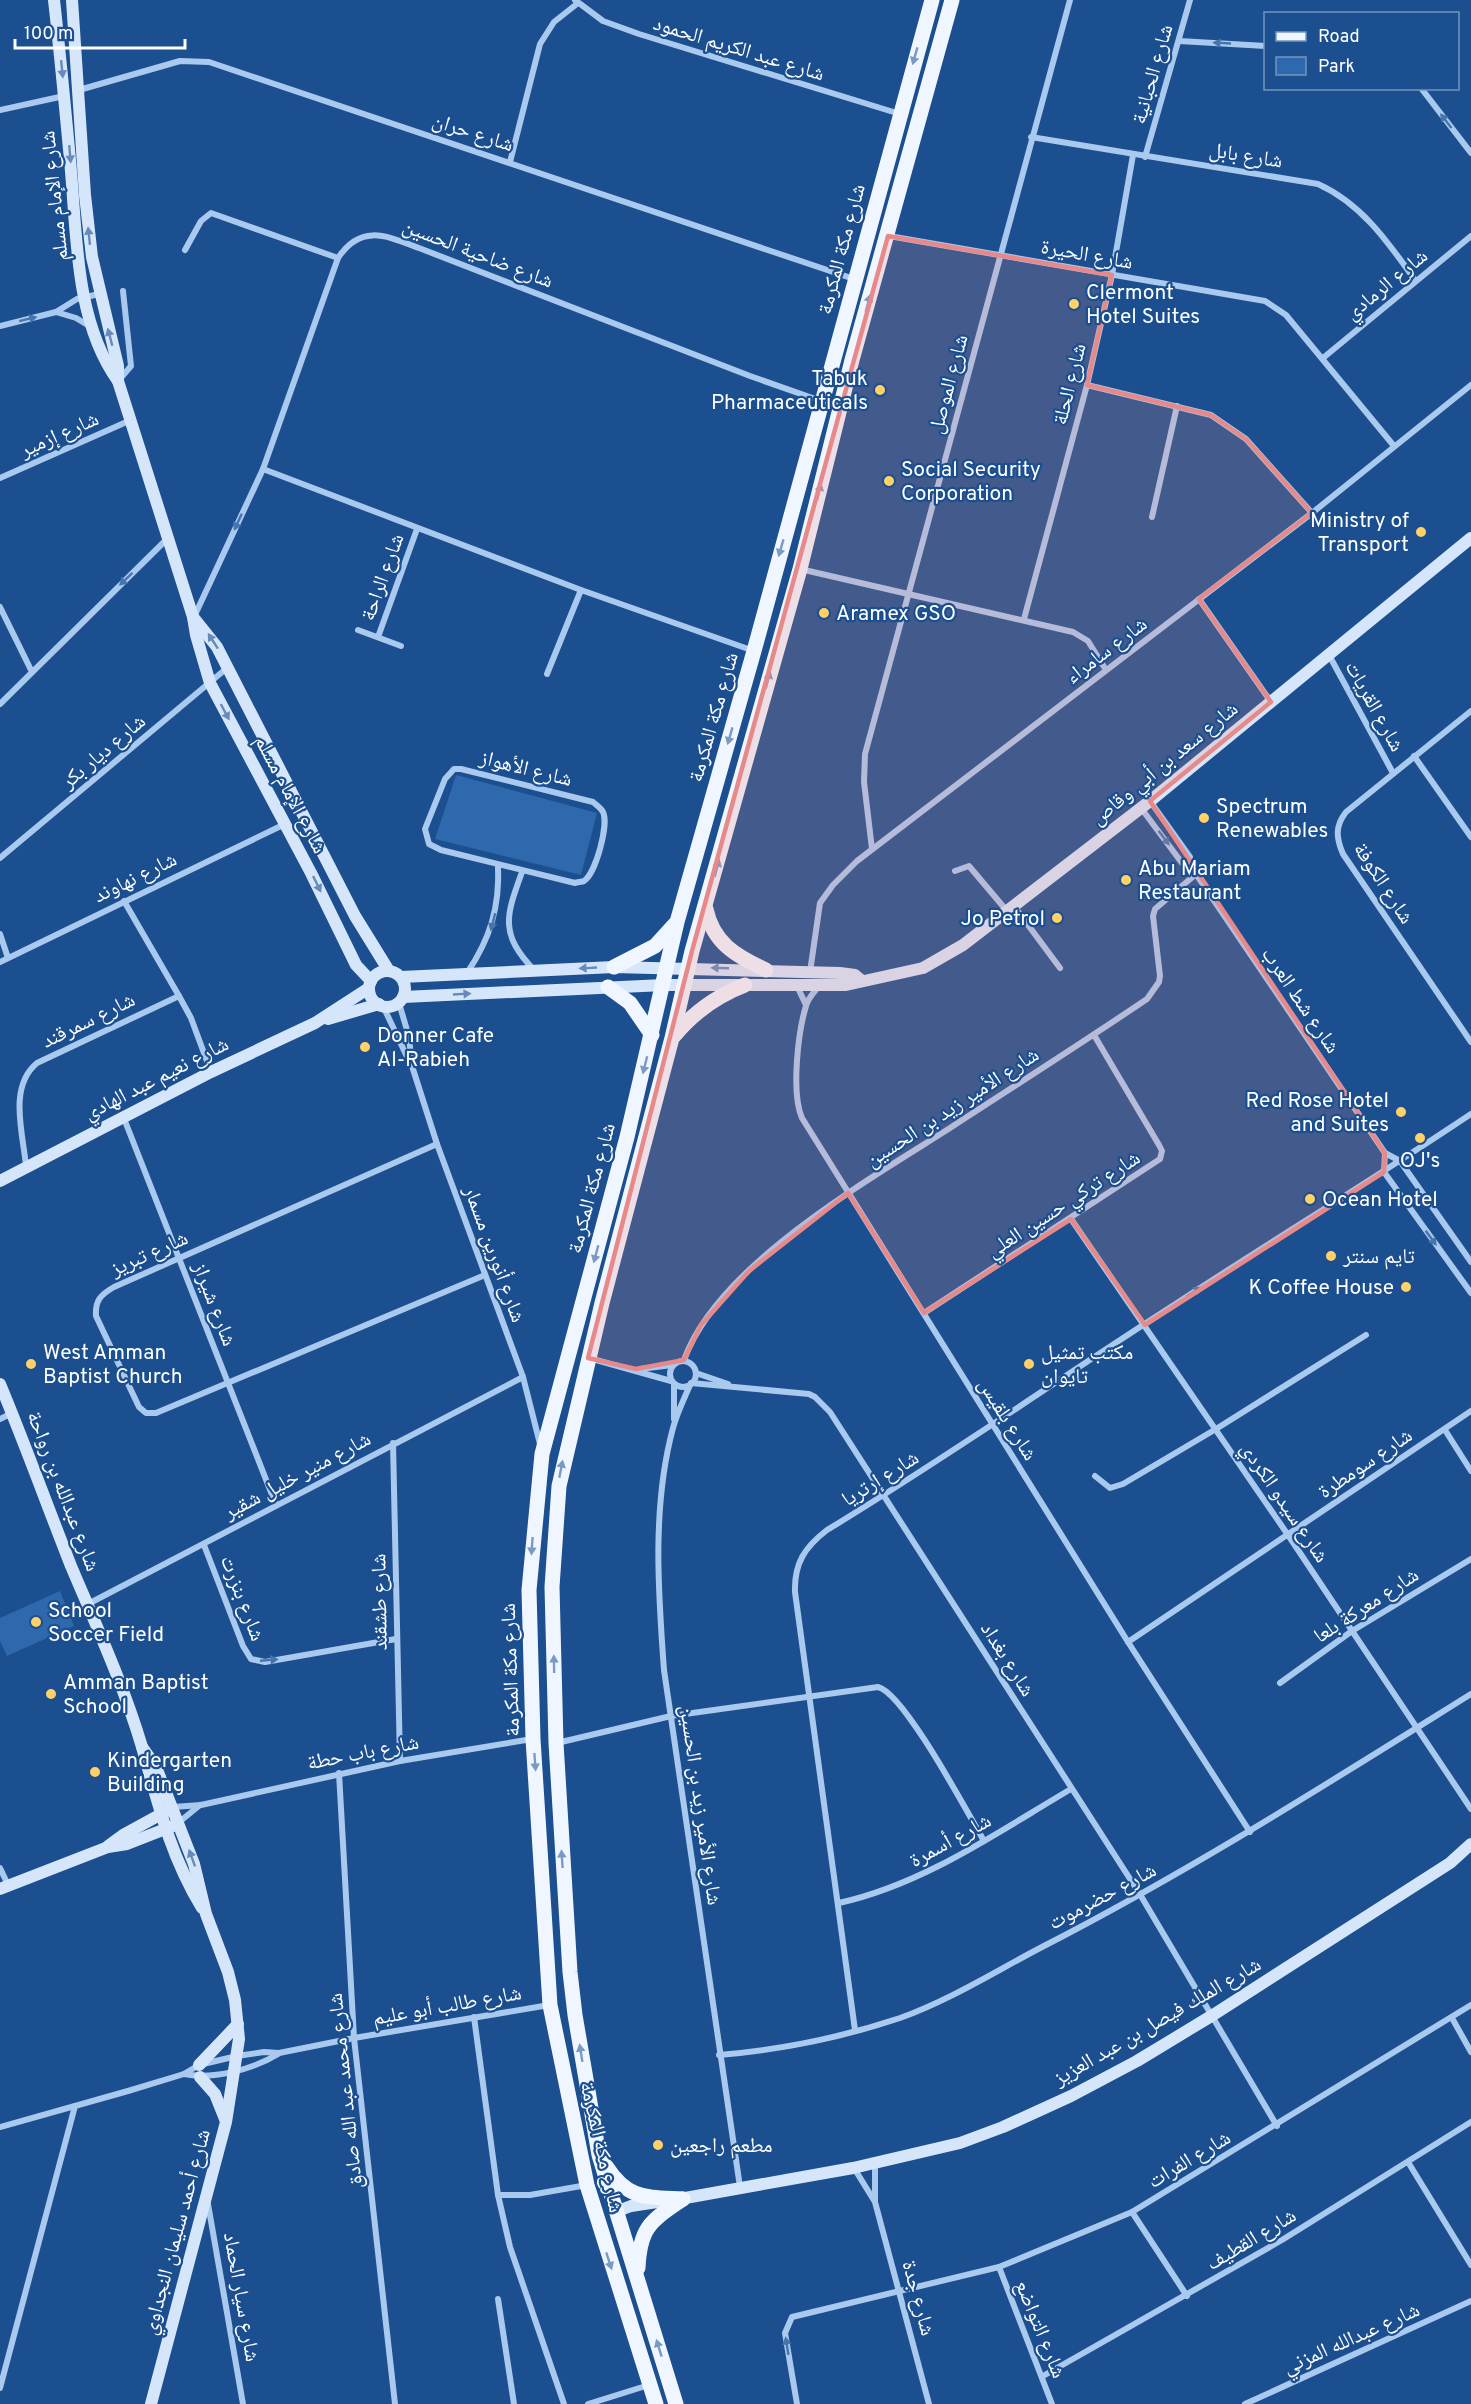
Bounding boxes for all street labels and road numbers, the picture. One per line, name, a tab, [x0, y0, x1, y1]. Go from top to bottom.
street label: شارع عبد الكريم الحمود	[650, 11, 828, 88]
street label: شارع الحبانية	[1126, 21, 1181, 127]
street label: شارع حران	[428, 108, 517, 159]
street label: شارع الإمام مسلم	[35, 130, 76, 262]
street label: شارع بابل	[1207, 137, 1284, 176]
street label: شارع مكة المكرمة	[812, 181, 873, 318]
street label: شارع ضاحية الحسين	[398, 213, 557, 296]
street label: شارع الحيرة	[1039, 234, 1135, 277]
street label: شارع الرمادي	[1340, 243, 1435, 328]
street label: شارع الموصل	[923, 332, 976, 437]
street label: شارع الحلة	[1047, 341, 1094, 428]
street label: شارع إزمير	[15, 406, 103, 465]
street label: شارع الراحة	[355, 530, 412, 625]
street label: شارع سامراء	[1060, 611, 1153, 691]
street label: شارع مكة المكرمة	[683, 649, 746, 785]
street label: شارع القريات	[1338, 657, 1410, 757]
street label: شارع سعد بن أبي وقاص	[1085, 696, 1245, 833]
street label: شارع ديار بكر	[55, 709, 152, 796]
street label: شارع الإمام مسلم	[247, 731, 332, 859]
street label: شارع الأهواز	[476, 745, 575, 794]
street label: شارع الكوفة	[1346, 838, 1419, 930]
street label: شارع نهاوند	[90, 847, 182, 910]
street label: شارع شط العرب	[1254, 942, 1345, 1059]
street label: شارع سمرقند	[37, 987, 140, 1056]
street label: شارع نعيم عبد الهادي	[80, 1031, 234, 1129]
street label: شارع الأمير زيد بن الحسين	[861, 1042, 1045, 1175]
street label: شارع مكة المكرمة	[562, 1120, 623, 1257]
street label: شارع تركي حسين العلي	[982, 1145, 1147, 1266]
street label: شارع أنورين مسمار	[456, 1181, 531, 1327]
street label: شارع تبريز	[106, 1225, 193, 1284]
street label: شارع شيراز	[185, 1258, 242, 1350]
street label: شارع بلقيس	[971, 1373, 1043, 1466]
street label: شارع عبدالله بن رواحة	[20, 1408, 106, 1575]
street label: شارع سومطرة	[1313, 1423, 1418, 1506]
street label: شارع منير خليل شقير	[219, 1426, 376, 1527]
street label: شارع سيدو الكردي	[1232, 1437, 1334, 1569]
street label: شارع إرتريا	[837, 1445, 924, 1514]
street label: شارع بنزرت	[213, 1552, 270, 1645]
street label: شارع طشقند	[366, 1553, 395, 1651]
street label: شارع معركة بلعا	[1309, 1562, 1424, 1650]
street label: شارع مكة المكرمة	[496, 1603, 527, 1737]
street label: شارع بغداد	[973, 1617, 1040, 1702]
street label: شارع الأمير زيد بن الحسين	[672, 1703, 727, 1907]
street label: شارع باب حطة	[305, 1729, 421, 1778]
street label: شارع أسمرة	[905, 1807, 996, 1875]
street label: شارع حضرموت	[1044, 1858, 1161, 1937]
street label: شارع الملك فيصل بن عبد العزيز	[1048, 1952, 1266, 2093]
street label: شارع طالب أبو عليم	[371, 1979, 524, 2033]
street label: شارع محمد عبد الله صادق	[323, 1992, 370, 2190]
street label: شارع مكة المكرمة	[572, 2079, 629, 2216]
street label: شارع الفرات	[1143, 2125, 1236, 2196]
street label: شارع أحمد سليمان النجداوي	[136, 2126, 219, 2339]
street label: شارع القطيف	[1202, 2203, 1302, 2278]
street label: شارع سيار الحماد	[216, 2231, 265, 2364]
street label: شارع جدة	[895, 2258, 941, 2339]
street label: شارع التواضع	[1008, 2277, 1071, 2382]
street label: شارع عبدالله المزني	[1279, 2297, 1425, 2383]

